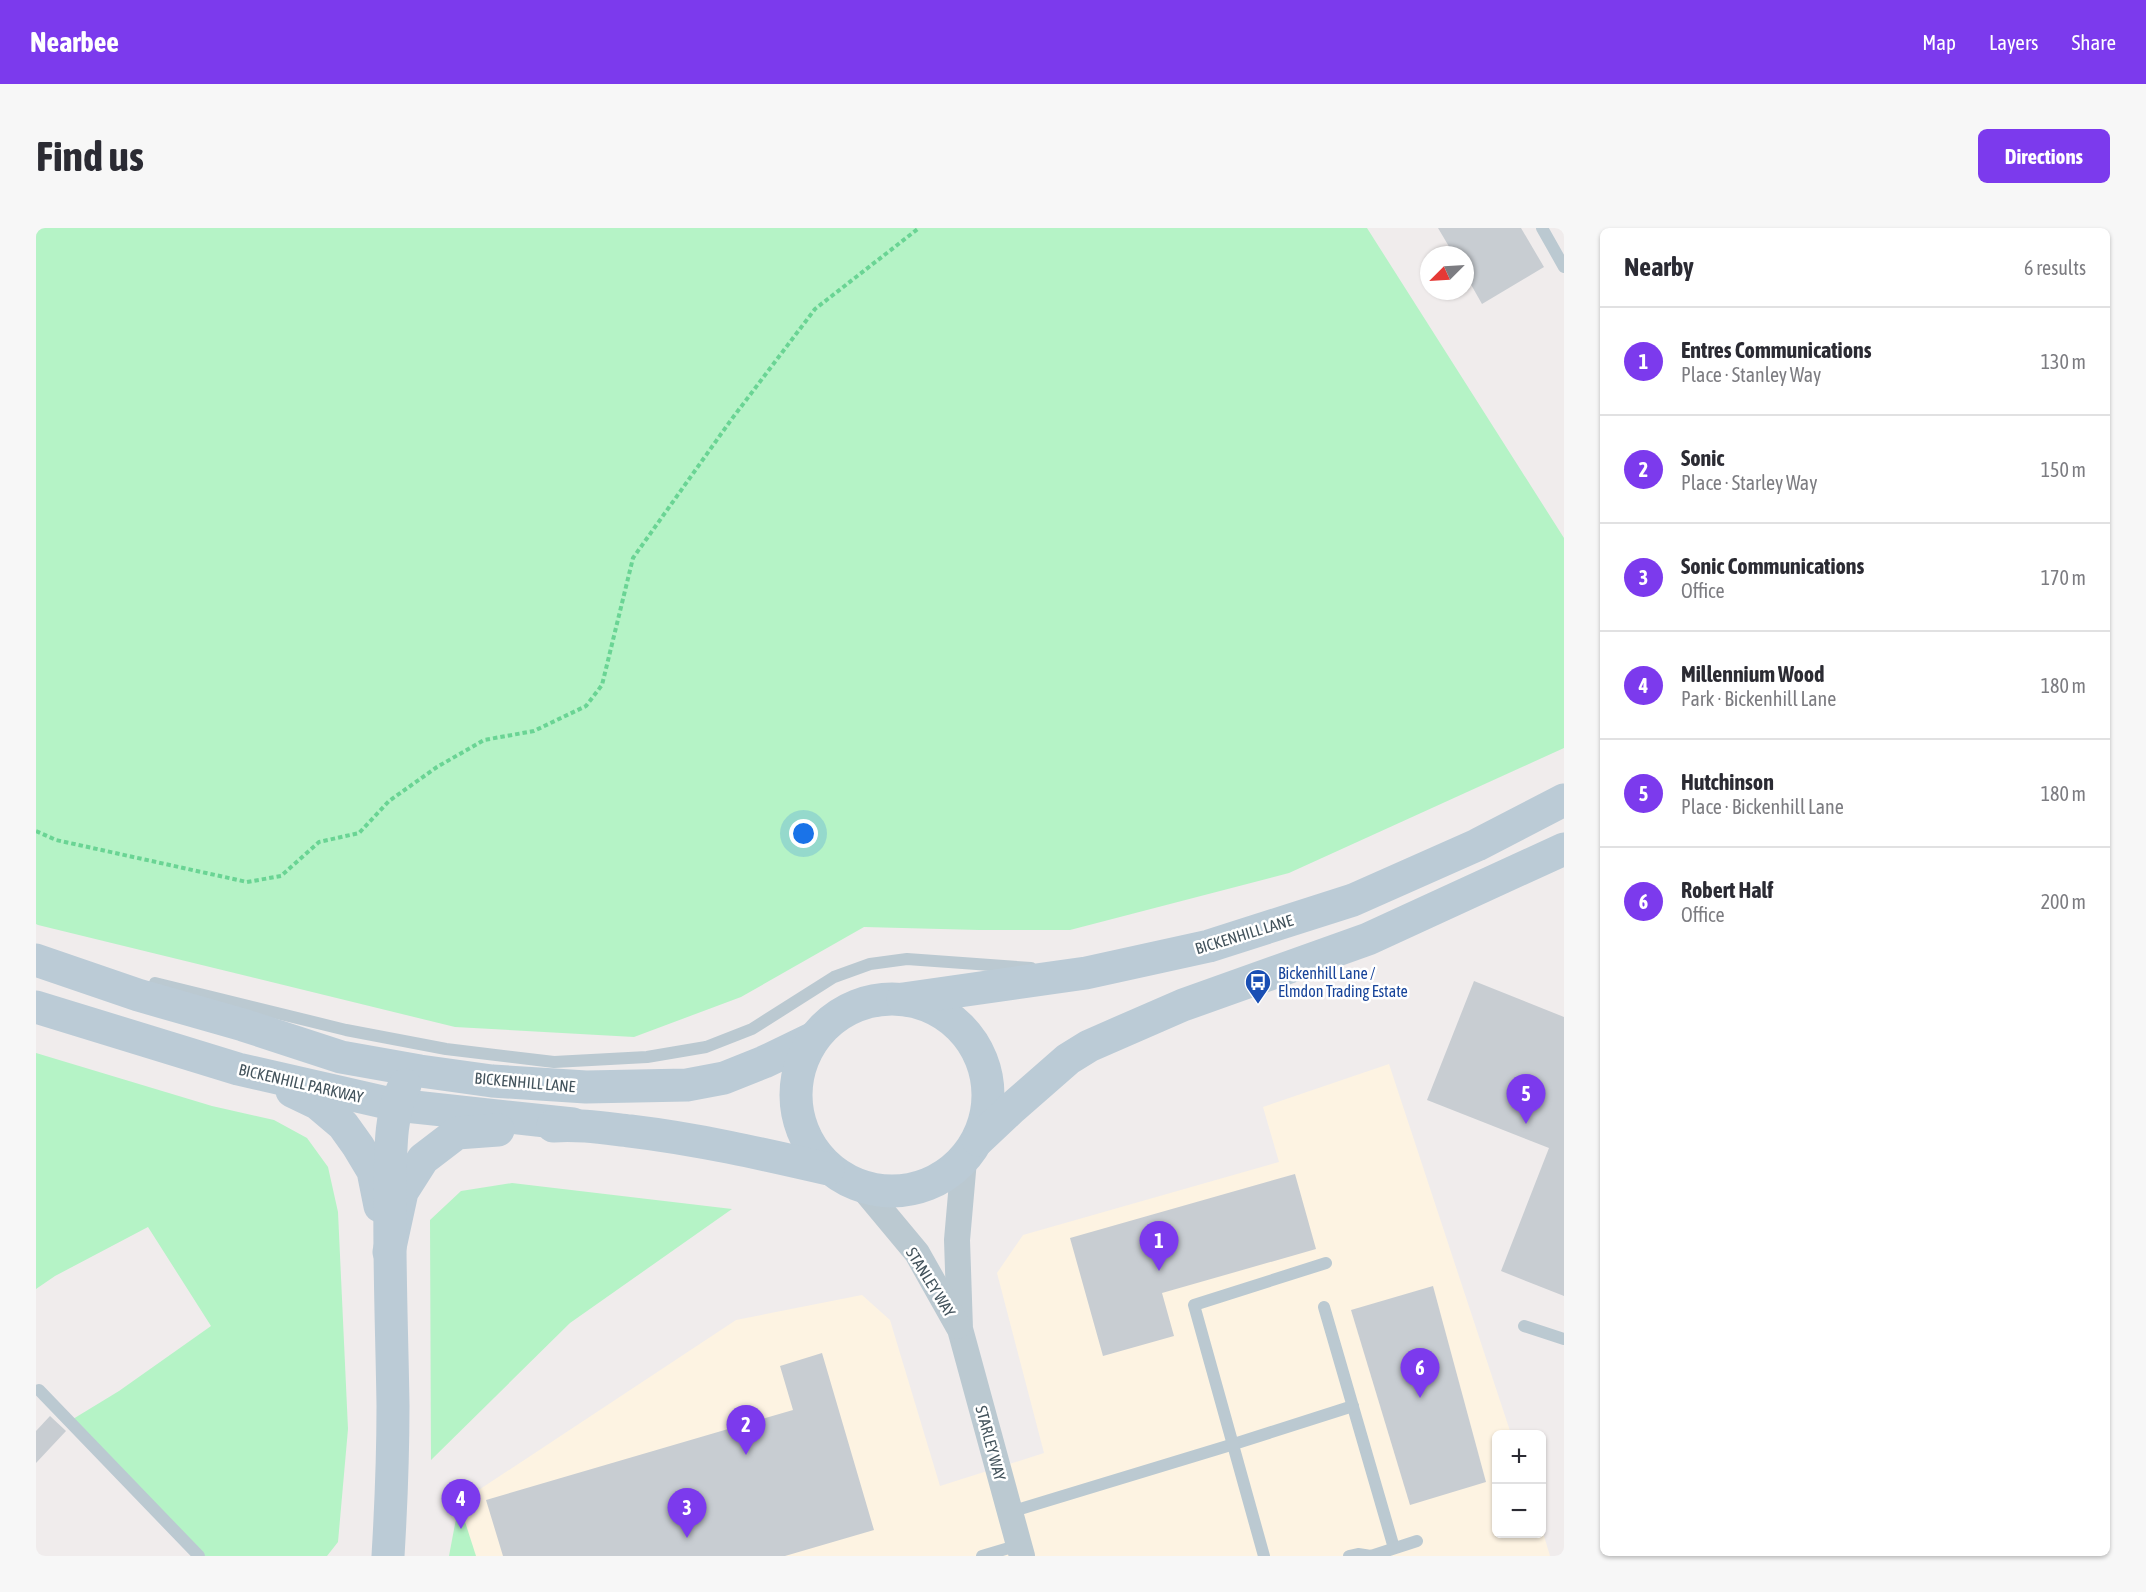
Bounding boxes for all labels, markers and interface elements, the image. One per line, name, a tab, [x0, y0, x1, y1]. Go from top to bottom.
text: Nearbee	[30, 26, 119, 58]
text: Map	[1922, 30, 1956, 54]
text: Layers	[1989, 30, 2039, 54]
text: Share	[2072, 30, 2116, 54]
button: Directions	[1978, 129, 2110, 183]
text: Find us	[36, 132, 144, 180]
north arrow	[1420, 246, 1474, 300]
text: Nearby	[1624, 252, 1694, 282]
text: 6 results	[2024, 256, 2086, 279]
text: Entres Communications	[1681, 337, 1871, 363]
text: 1	[1639, 350, 1648, 373]
text: 130 m	[2041, 350, 2086, 373]
text: Place · Stanley Way	[1681, 363, 1821, 386]
text: Sonic	[1681, 445, 1724, 471]
text: 2	[1639, 458, 1648, 481]
text: 150 m	[2041, 458, 2086, 481]
text: Place · Starley Way	[1681, 471, 1817, 494]
text: Sonic Communications	[1681, 553, 1864, 579]
text: 3	[1639, 566, 1648, 589]
text: 170 m	[2041, 566, 2086, 589]
text: Office	[1681, 579, 1725, 602]
text: Millennium Wood	[1681, 661, 1825, 687]
text: 4	[1639, 674, 1648, 697]
text: 180 m	[2041, 674, 2086, 697]
text: Park · Bickenhill Lane	[1681, 687, 1836, 710]
text: Hutchinson	[1681, 769, 1774, 795]
text: 5	[1639, 782, 1648, 805]
text: 180 m	[2041, 782, 2086, 805]
text: Place · Bickenhill Lane	[1681, 795, 1844, 818]
your location	[789, 819, 818, 848]
text: Robert Half	[1681, 877, 1773, 903]
text: 6	[1639, 890, 1648, 913]
text: 200 m	[2041, 890, 2086, 913]
text: Office	[1681, 903, 1725, 926]
street label: BICKENHILL LANE	[1193, 911, 1295, 957]
place label: Bickenhill Lane / Elmdon Trading Estate	[1278, 964, 1408, 1001]
bus stop icon: Bickenhill Lane / Elmdon Trading Estate	[1243, 967, 1273, 1005]
street label: BICKENHILL PARKWAY	[237, 1060, 366, 1106]
street label: BICKENHILL LANE	[474, 1069, 576, 1095]
pin: 5	[1506, 1074, 1546, 1124]
pin: 1	[1140, 1222, 1178, 1271]
street label: STANLEY WAY	[903, 1244, 960, 1321]
pin: 6	[1400, 1348, 1440, 1398]
street label: STARLEY WAY	[972, 1404, 1010, 1483]
pin: 2	[726, 1406, 766, 1455]
map controls	[1492, 1430, 1546, 1538]
button: +	[1492, 1430, 1546, 1484]
pin: 4	[442, 1480, 480, 1529]
button: −	[1492, 1484, 1546, 1538]
pin: 3	[668, 1488, 706, 1538]

